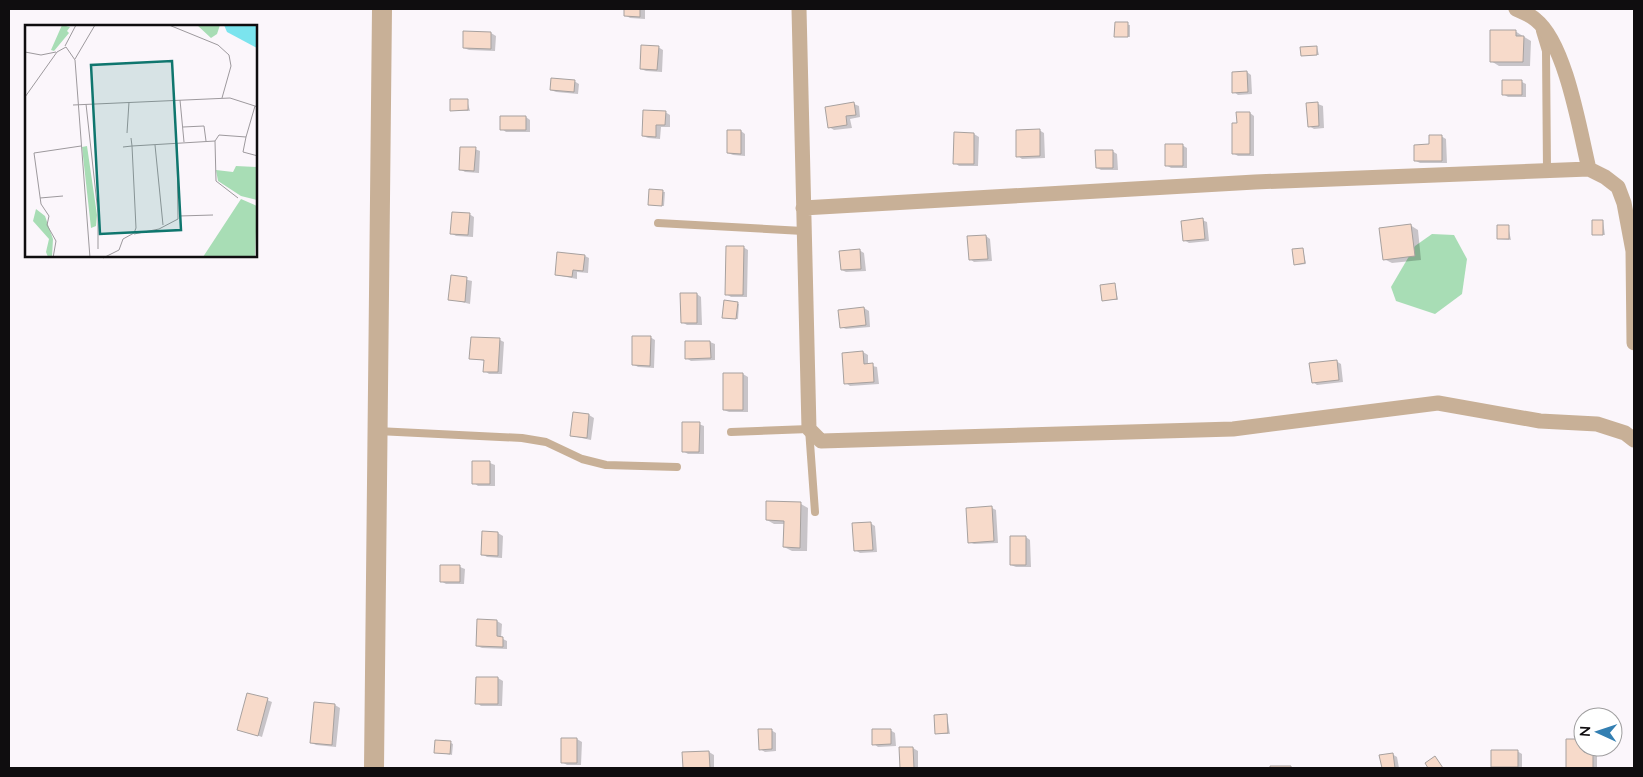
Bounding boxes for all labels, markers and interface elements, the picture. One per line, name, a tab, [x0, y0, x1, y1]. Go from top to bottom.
inset map	[25, 25, 258, 258]
north arrow	[1573, 707, 1623, 757]
text: N	[1576, 725, 1593, 737]

